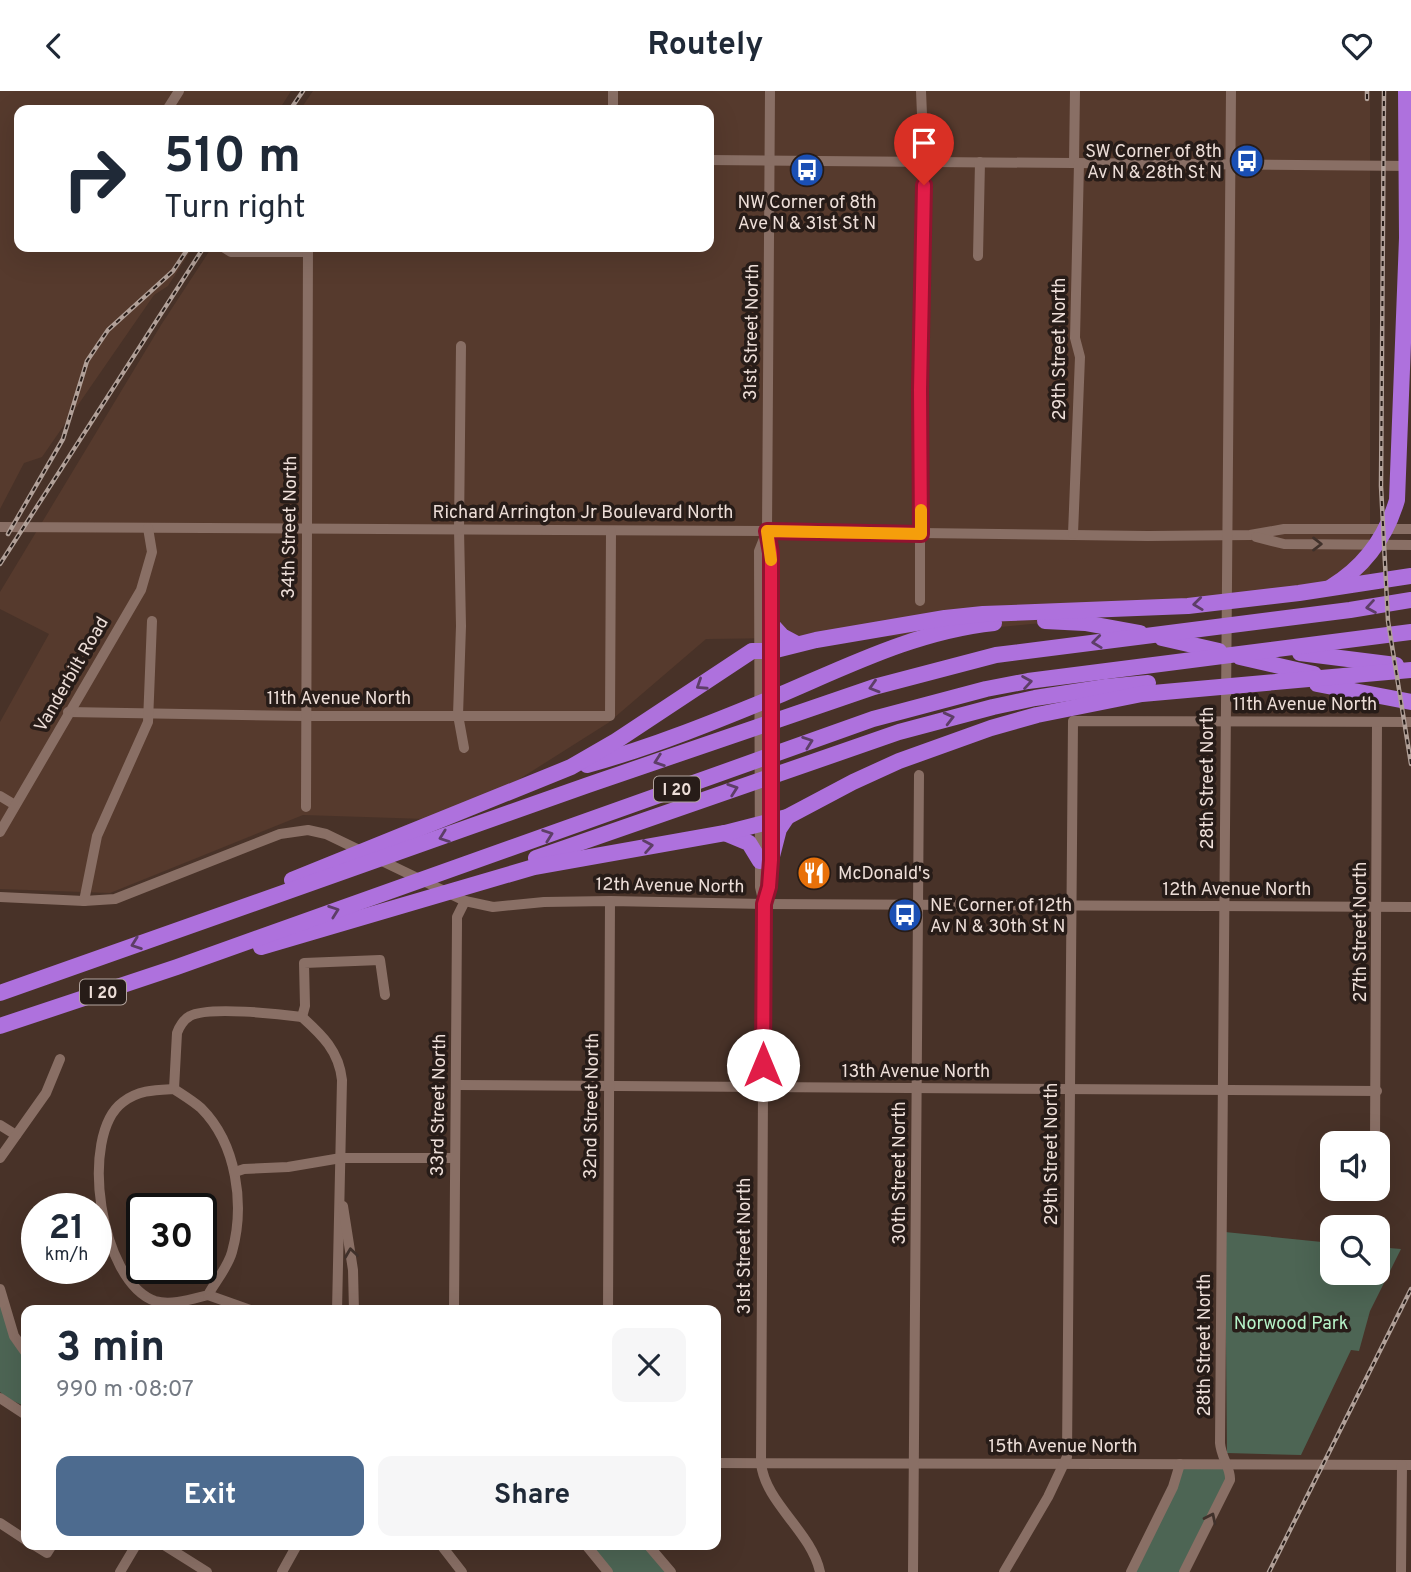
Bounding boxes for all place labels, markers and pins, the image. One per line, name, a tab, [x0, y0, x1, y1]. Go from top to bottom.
pin	[894, 113, 954, 185]
place label: SW Corner of 8th Av N & 28th St N	[1085, 141, 1222, 185]
bus stop icon: SW Corner of 8th Av N & 28th St N	[1228, 142, 1266, 180]
bus stop icon: NW Corner of 8th Ave N & 31st St N	[788, 151, 826, 189]
place label: NW Corner of 8th Ave N & 31st St N	[737, 192, 877, 236]
restaurant icon: McDonald's	[795, 854, 833, 892]
place label: McDonald's	[838, 863, 930, 886]
place label: NE Corner of 12th Av N & 30th St N	[930, 895, 1072, 939]
bus stop icon: NE Corner of 12th Av N & 30th St N	[886, 896, 924, 934]

